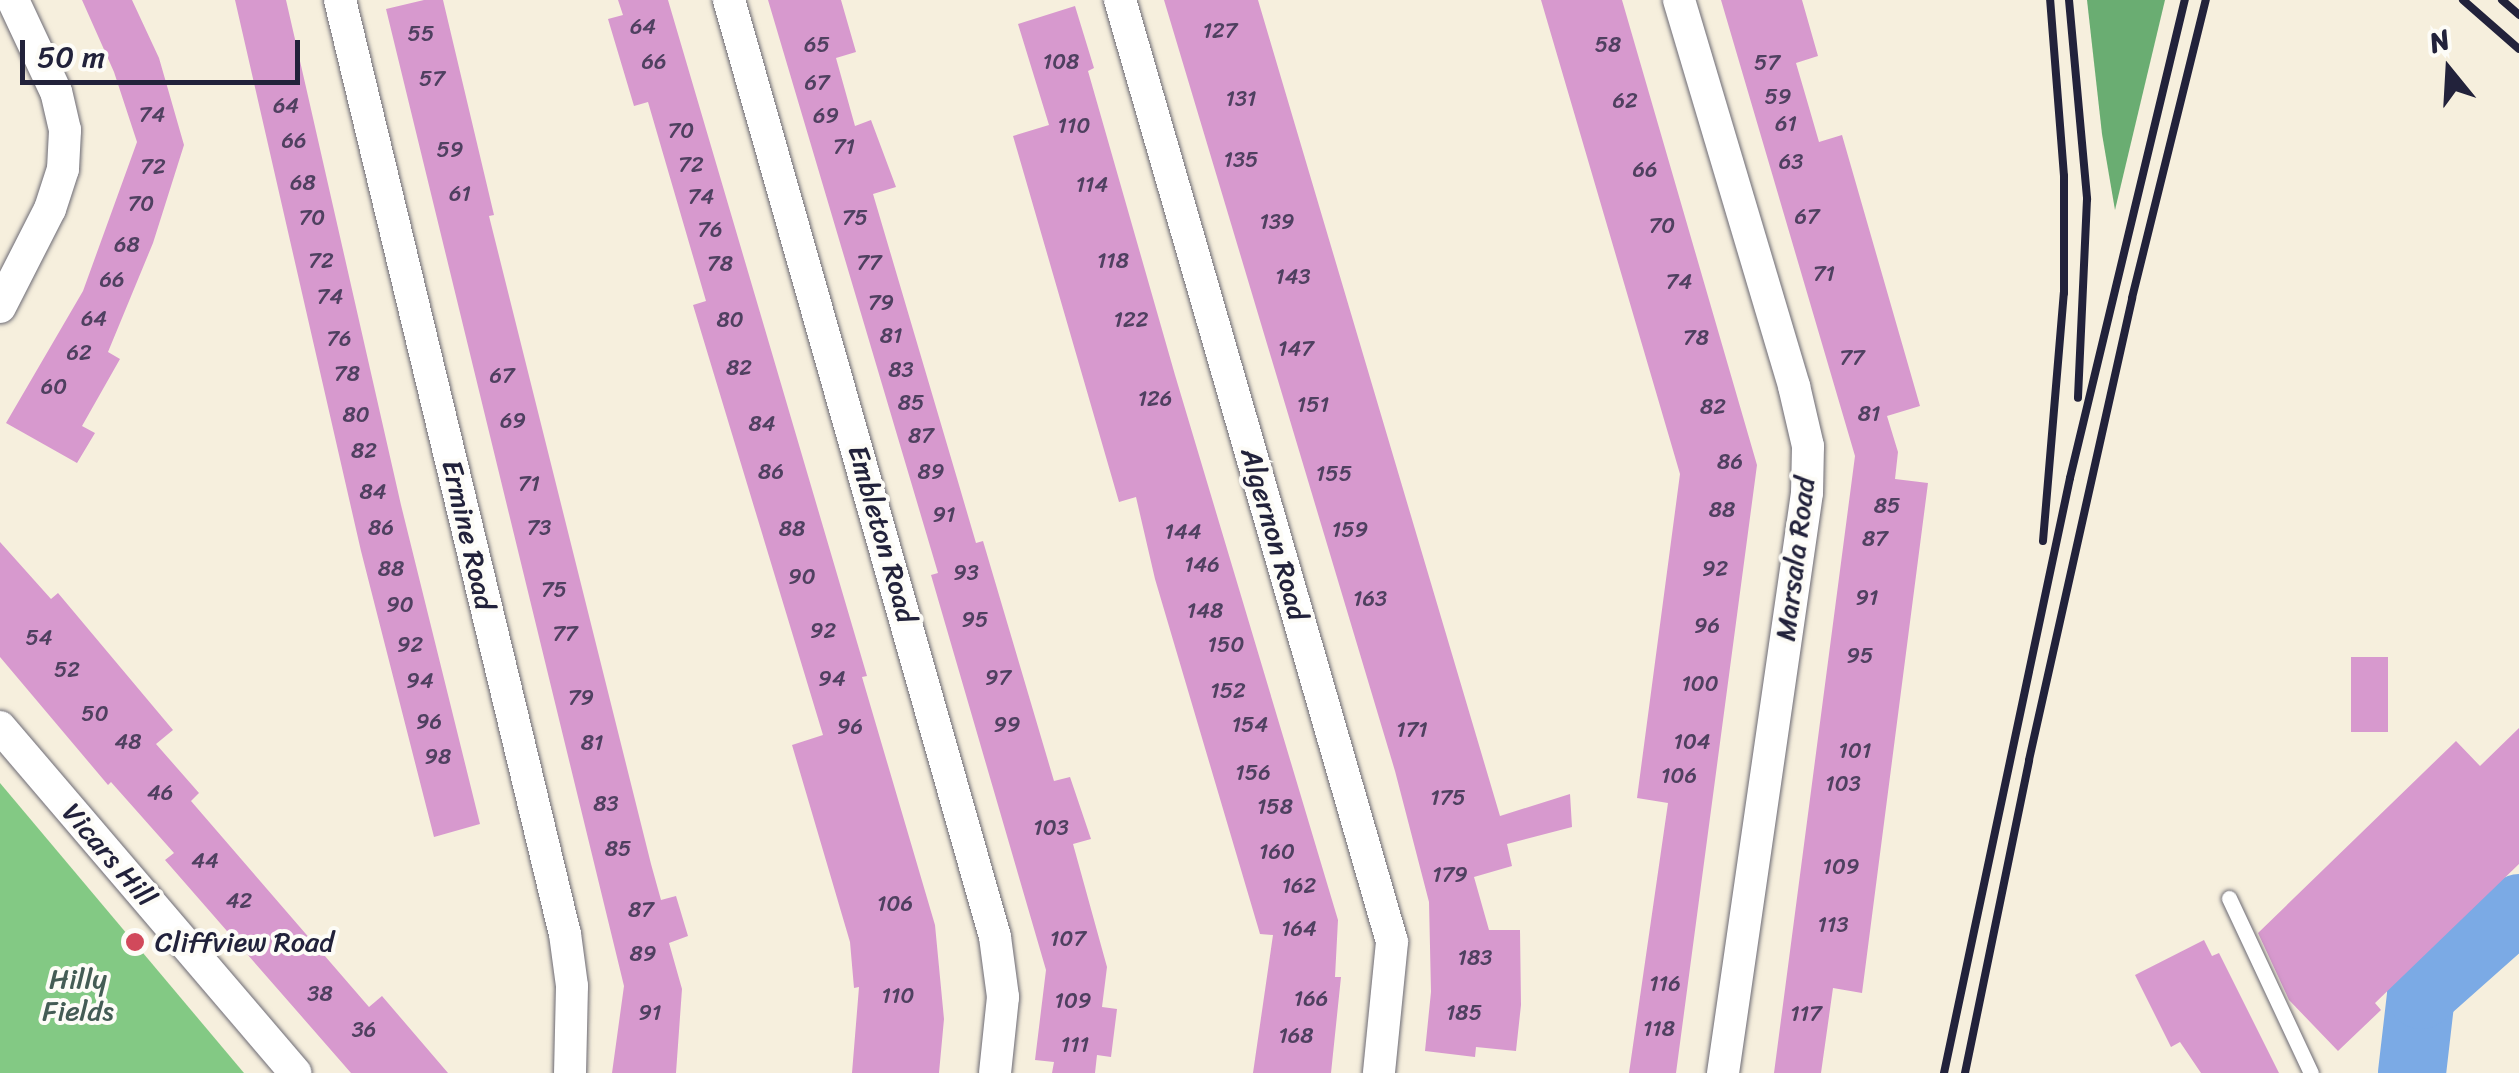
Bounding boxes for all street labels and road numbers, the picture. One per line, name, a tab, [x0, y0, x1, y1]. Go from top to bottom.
street label: Embleton Road	[841, 441, 923, 627]
street label: Algernon Road	[1233, 444, 1315, 624]
street label: Ermine Road	[434, 457, 502, 613]
street label: Marsala Road	[1768, 475, 1822, 643]
street label: Vicars Hill	[55, 796, 163, 914]

